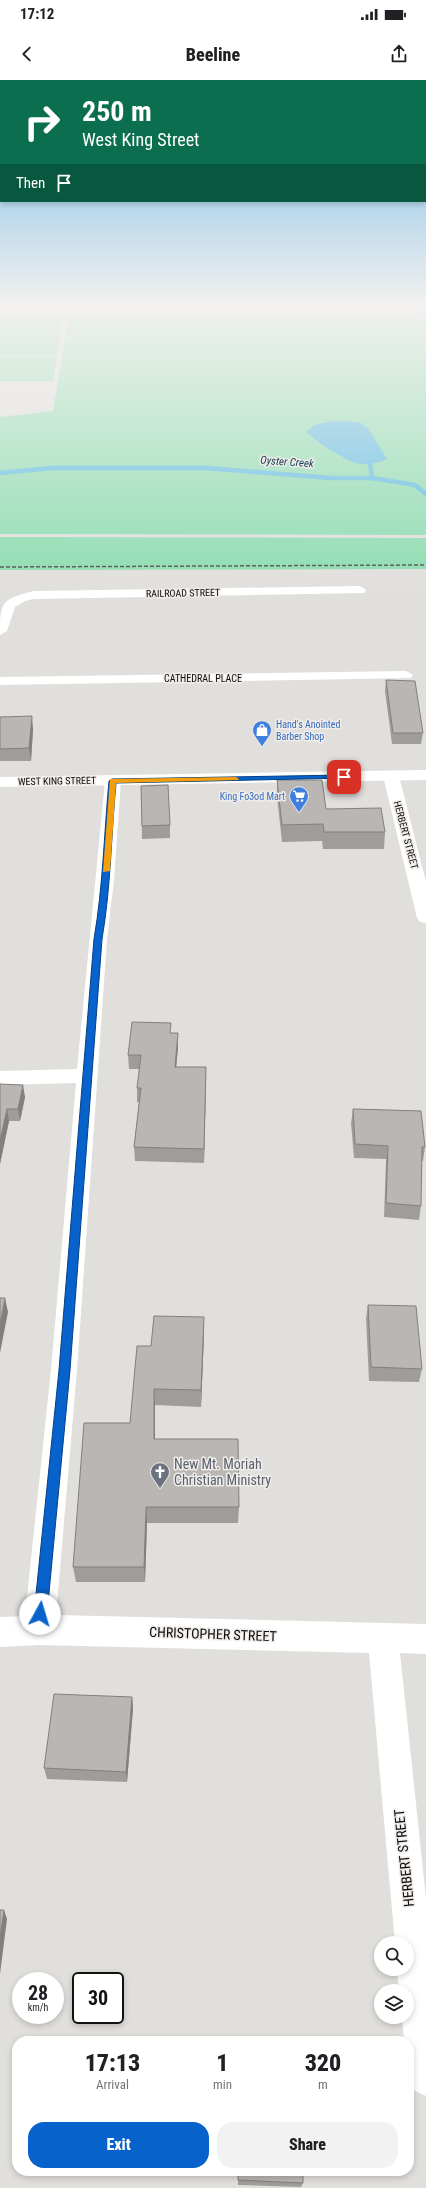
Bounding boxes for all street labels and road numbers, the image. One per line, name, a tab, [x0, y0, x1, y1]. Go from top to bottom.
street label: RAILROAD STREET	[146, 587, 220, 599]
street label: CATHEDRAL PLACE	[164, 673, 242, 684]
street label: WEST KING STREET	[18, 775, 96, 787]
street label: HERBERT STREET	[392, 800, 420, 870]
street label: CHRISTOPHER STREET	[149, 1624, 277, 1644]
street label: HERBERT STREET	[391, 1808, 417, 1908]

